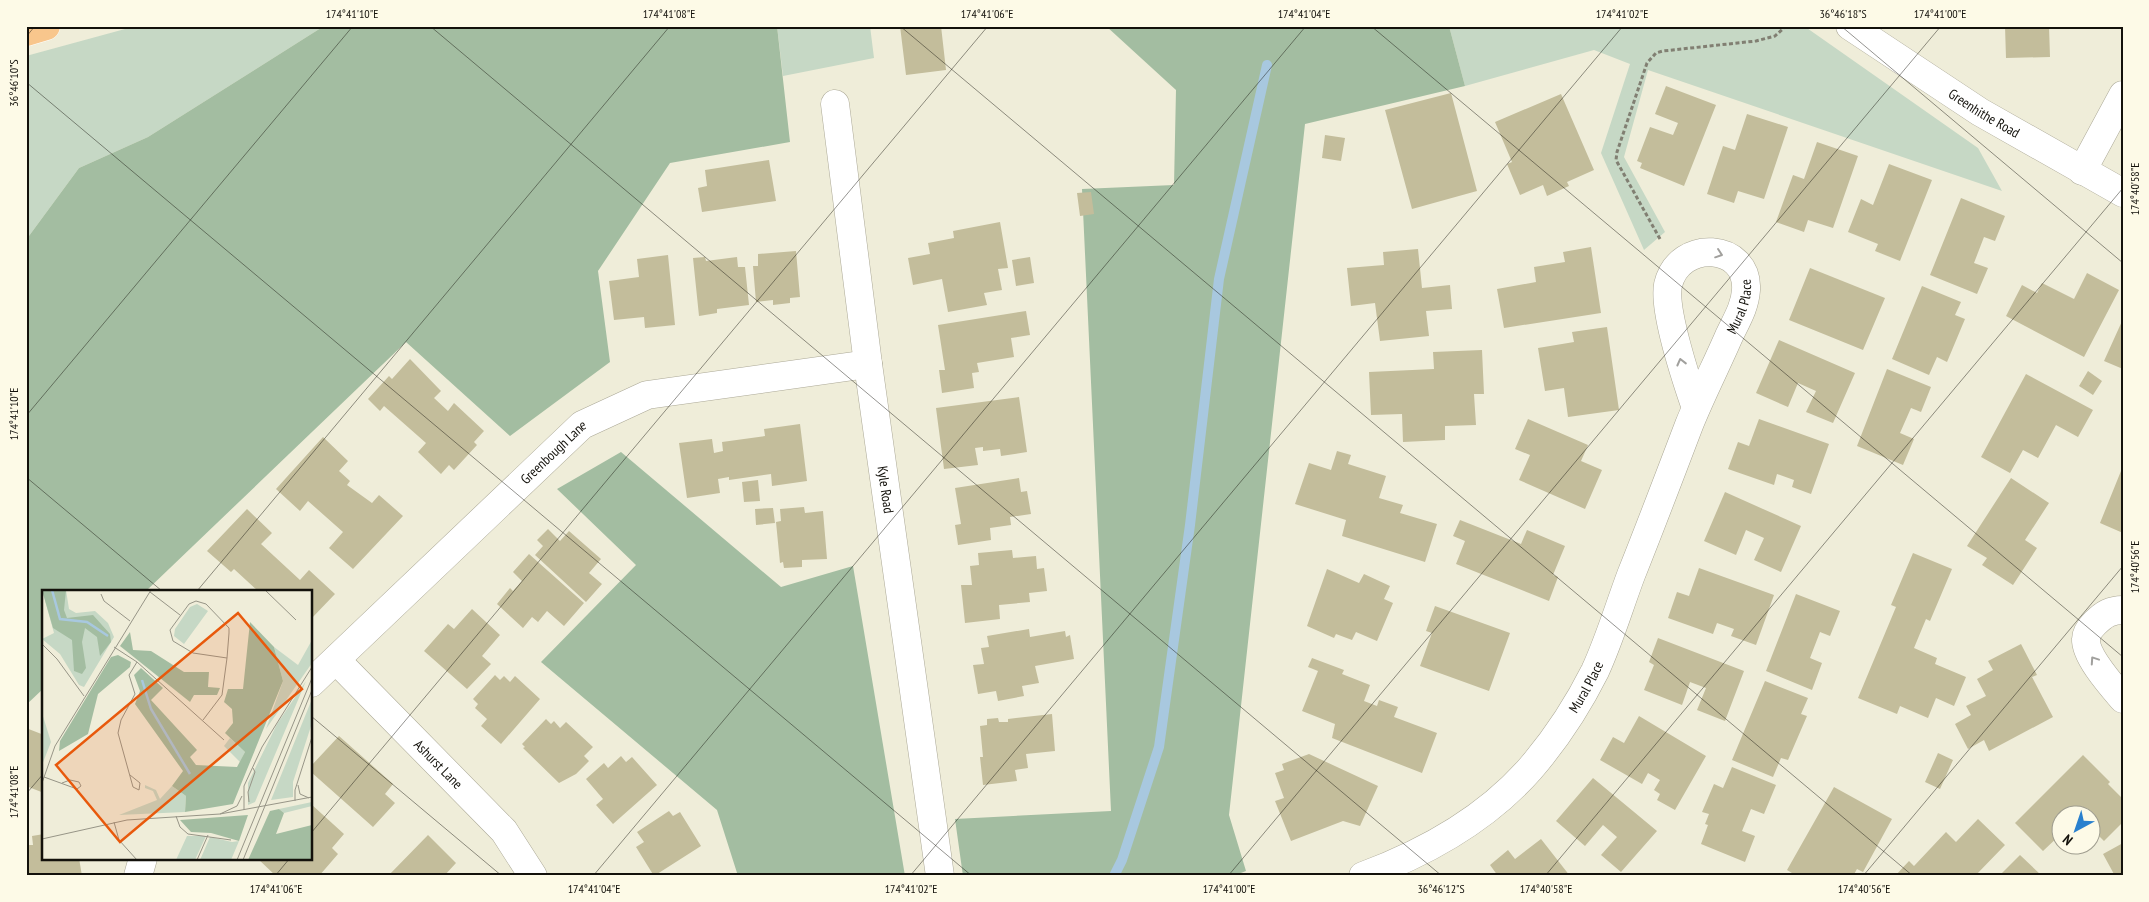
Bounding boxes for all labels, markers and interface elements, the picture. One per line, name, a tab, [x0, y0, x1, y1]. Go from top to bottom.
text: 174°41'10"E	[326, 6, 378, 21]
text: 174°41'08"E	[643, 6, 695, 21]
text: 174°41'06"E	[961, 6, 1013, 21]
text: 174°41'04"E	[1278, 6, 1330, 21]
text: 174°41'02"E	[1596, 6, 1648, 21]
text: 36°46'18"S	[1819, 6, 1867, 21]
text: 174°41'00"E	[1914, 6, 1966, 21]
text: 36°46'10"S	[6, 59, 21, 107]
street label: Greenhithe Road	[1945, 85, 2023, 142]
text: 174°40'58"E	[2127, 163, 2142, 215]
one-way arrow	[1714, 249, 1723, 259]
street label: Mural Place	[1723, 278, 1755, 337]
one-way arrow	[1677, 358, 1687, 366]
text: 174°41'10"E	[6, 388, 21, 440]
street label: Greenbough Lane	[517, 415, 589, 488]
street label: Kyle Road	[873, 465, 898, 514]
text: 174°40'56"E	[2127, 541, 2142, 593]
inset map	[42, 590, 312, 860]
one-way arrow	[2091, 656, 2100, 666]
street label: Mural Place	[1565, 658, 1607, 716]
street label: Ashurst Lane	[410, 736, 467, 793]
text: 174°41'08"E	[6, 766, 21, 818]
north arrow	[2052, 804, 2102, 854]
text: N	[2059, 831, 2076, 849]
text: 174°41'06"E	[250, 881, 302, 896]
text: 174°41'04"E	[568, 881, 620, 896]
text: 174°41'02"E	[885, 881, 937, 896]
text: 174°41'00"E	[1203, 881, 1255, 896]
text: 36°46'12"S	[1417, 881, 1465, 896]
text: 174°40'58"E	[1520, 881, 1572, 896]
text: 174°40'56"E	[1838, 881, 1890, 896]

